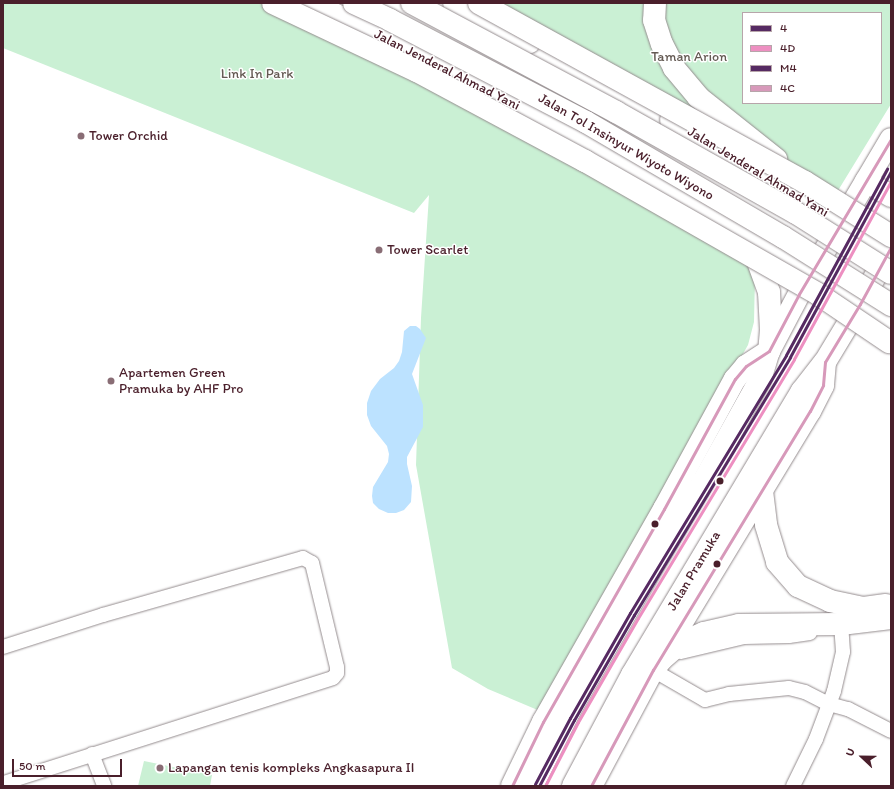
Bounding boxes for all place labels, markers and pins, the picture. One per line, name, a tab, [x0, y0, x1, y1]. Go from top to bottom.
place label: Tower Orchid	[89, 128, 168, 144]
marker: Tower Orchid	[76, 131, 86, 141]
place label: Tower Scarlet	[387, 242, 468, 258]
marker: Tower Scarlet	[374, 245, 384, 255]
place label: Apartemen Green Pramuka by AHF Pro	[119, 365, 243, 398]
marker: Apartemen Green Pramuka by AHF Pro	[106, 376, 116, 386]
unlabelled marker	[715, 476, 725, 486]
unlabelled marker	[650, 519, 660, 529]
unlabelled marker	[712, 559, 722, 569]
place label: Lapangan tenis kompleks Angkasapura II	[168, 760, 413, 776]
marker: Lapangan tenis kompleks Angkasapura II	[155, 763, 165, 773]

